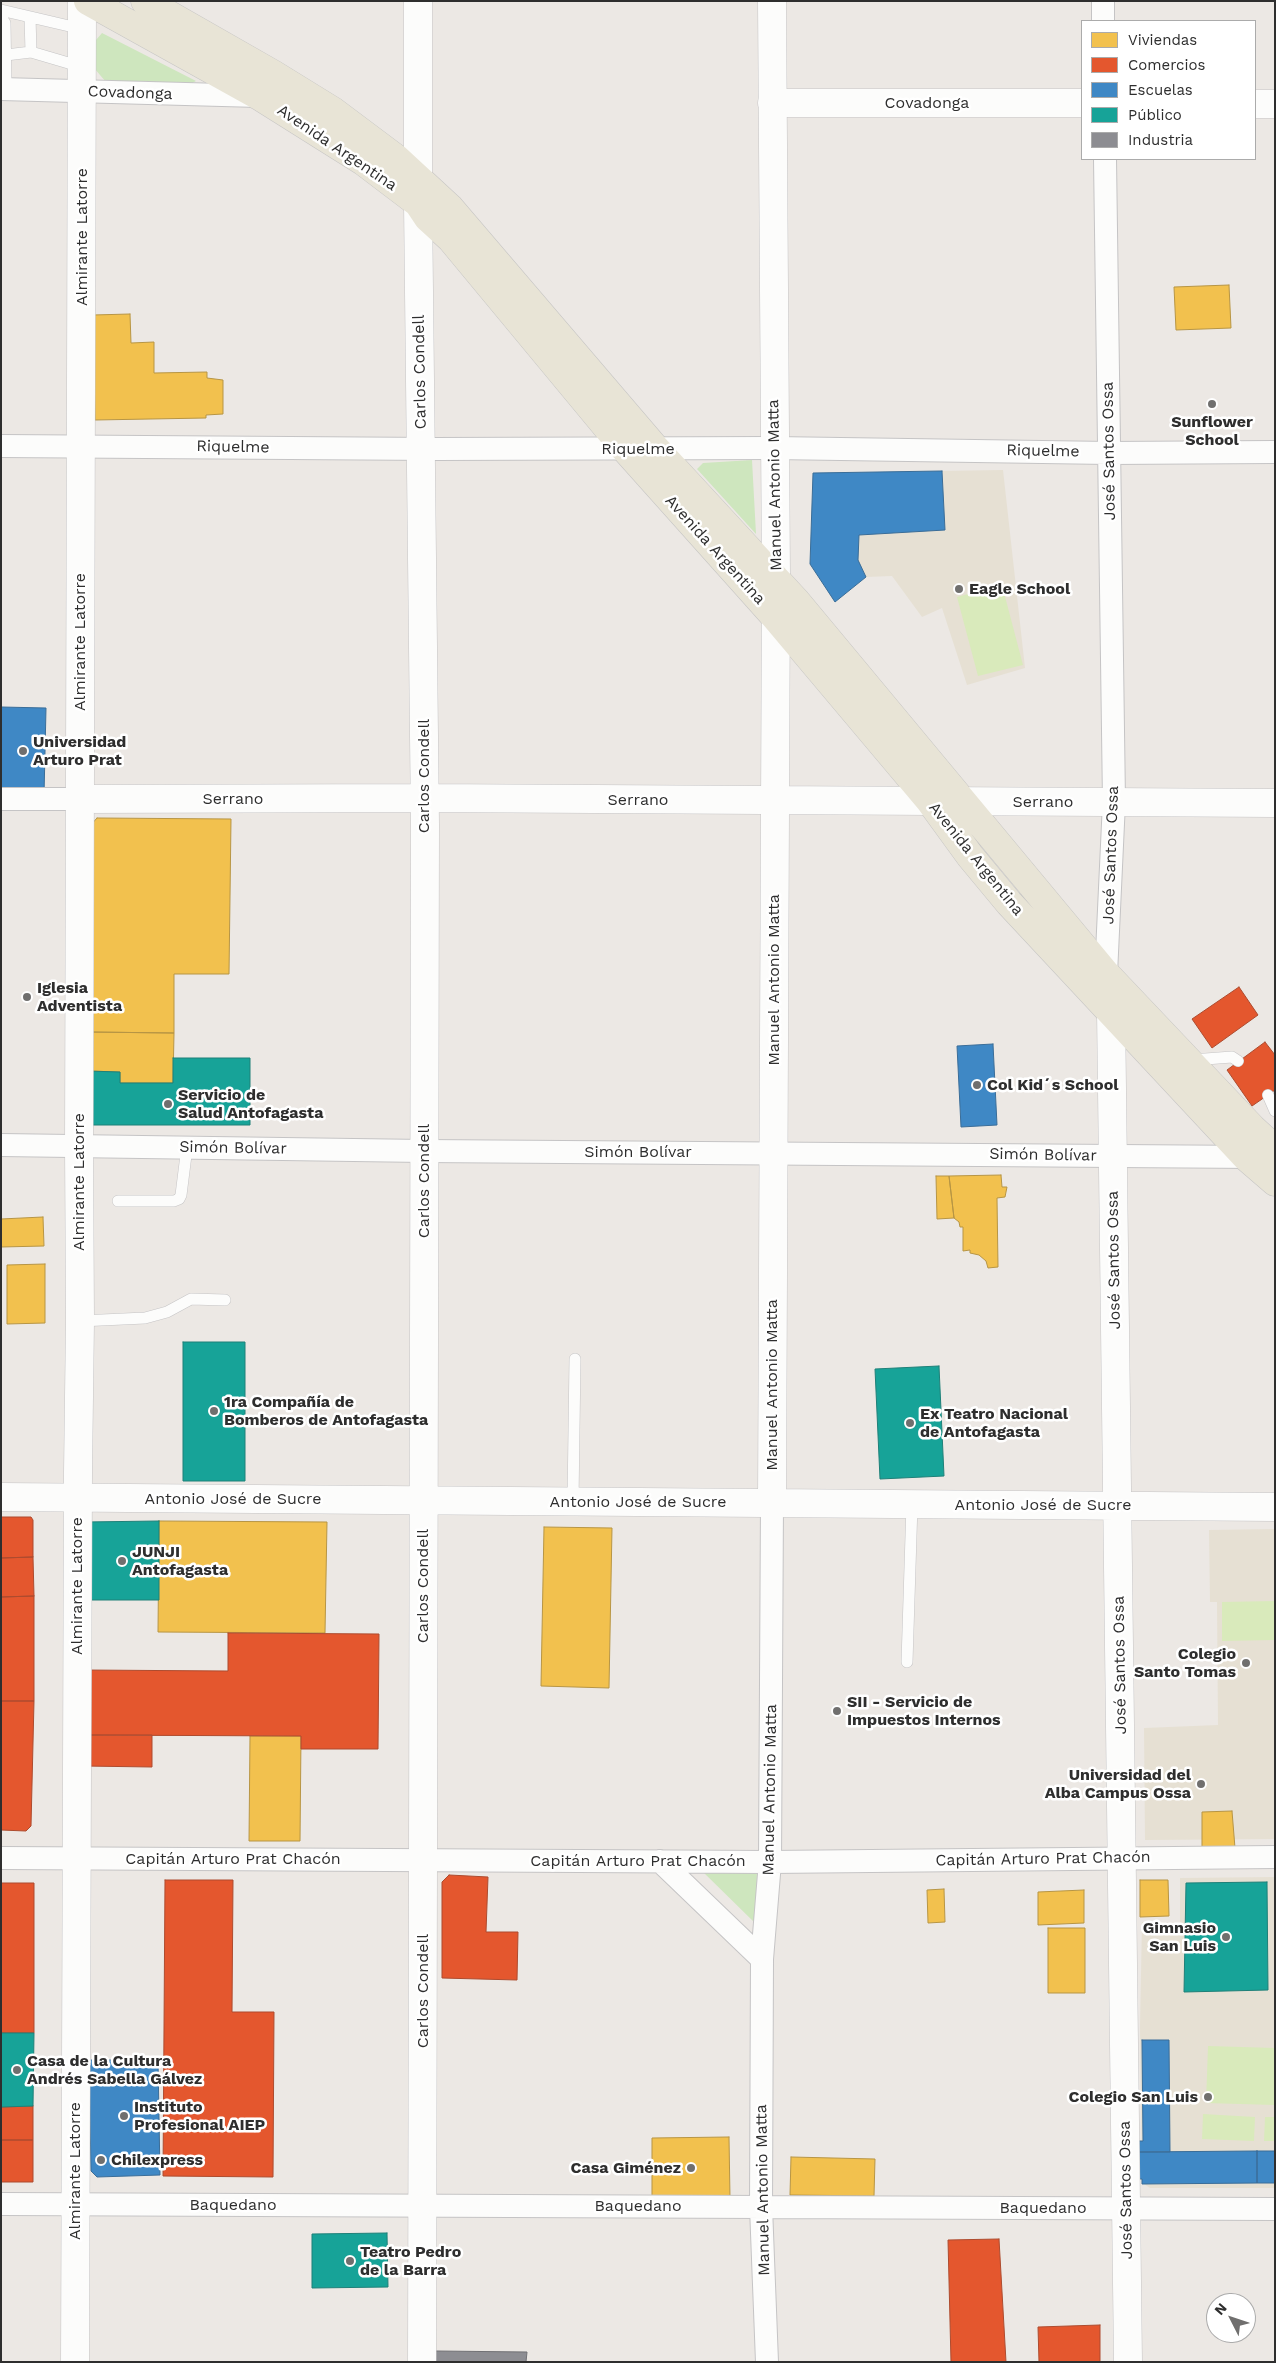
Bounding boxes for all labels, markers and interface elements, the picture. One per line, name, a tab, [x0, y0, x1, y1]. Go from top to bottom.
legend	[1081, 20, 1256, 160]
text: Viviendas	[1128, 31, 1197, 49]
text: Comercios	[1128, 56, 1205, 74]
text: Escuelas	[1128, 81, 1193, 99]
street label: Covadonga	[87, 82, 173, 104]
street label: Covadonga	[885, 93, 969, 113]
street label: Avenida Argentina	[273, 101, 401, 195]
text: Público	[1128, 106, 1182, 124]
text: Industria	[1128, 131, 1193, 149]
street label: Almirante Latorre	[72, 168, 92, 306]
street label: Carlos Condell	[409, 315, 431, 429]
street label: José Santos Ossa	[1098, 382, 1120, 520]
marker: Sunflower School	[1206, 398, 1218, 410]
street label: Manuel Antonio Matta	[764, 399, 786, 571]
place label: Sunflower School	[1171, 412, 1253, 450]
street label: Riquelme	[196, 437, 270, 457]
street label: Riquelme	[601, 439, 675, 459]
street label: Riquelme	[1006, 441, 1080, 461]
street label: Avenida Argentina	[661, 491, 769, 609]
street label: Almirante Latorre	[70, 573, 90, 711]
place label: Eagle School	[969, 579, 1070, 599]
marker: Eagle School	[953, 583, 965, 595]
street label: Carlos Condell	[414, 719, 434, 833]
place label: Universidad Arturo Prat	[33, 732, 126, 770]
marker: Universidad Arturo Prat	[17, 745, 29, 757]
street label: José Santos Ossa	[1099, 785, 1123, 925]
street label: Serrano	[203, 789, 263, 809]
street label: Serrano	[608, 790, 668, 810]
street label: Serrano	[1013, 792, 1073, 812]
street label: Avenida Argentina	[924, 798, 1028, 920]
street label: Manuel Antonio Matta	[764, 894, 784, 1066]
place label: Iglesia Adventista	[37, 978, 122, 1016]
marker: Iglesia Adventista	[21, 991, 33, 1003]
place label: Col Kid´s School	[987, 1075, 1119, 1095]
marker: Col Kid´s School	[971, 1079, 983, 1091]
place label: Servicio de Salud Antofagasta	[178, 1085, 323, 1123]
marker: Servicio de Salud Antofagasta	[162, 1098, 174, 1110]
street label: Almirante Latorre	[69, 1113, 89, 1251]
street label: Carlos Condell	[414, 1124, 434, 1238]
street label: Simón Bolívar	[179, 1137, 287, 1159]
street label: Simón Bolívar	[584, 1142, 692, 1162]
street label: Simón Bolívar	[989, 1144, 1097, 1166]
street label: José Santos Ossa	[1103, 1191, 1125, 1329]
street label: Manuel Antonio Matta	[762, 1299, 782, 1471]
place label: 1ra Compañía de Bomberos de Antofagasta	[224, 1392, 428, 1430]
place label: Ex Teatro Nacional de Antofagasta	[920, 1404, 1068, 1442]
marker: 1ra Compañía de Bomberos de Antofagasta	[208, 1405, 220, 1417]
marker: Ex Teatro Nacional de Antofagasta	[904, 1417, 916, 1429]
street label: Antonio José de Sucre	[145, 1489, 321, 1509]
street label: Antonio José de Sucre	[550, 1492, 726, 1512]
street label: Antonio José de Sucre	[955, 1495, 1131, 1515]
street label: Almirante Latorre	[67, 1517, 87, 1655]
street label: Carlos Condell	[413, 1529, 433, 1643]
place label: JUNJI Antofagasta	[132, 1542, 228, 1580]
marker: JUNJI Antofagasta	[116, 1555, 128, 1567]
street label: José Santos Ossa	[1109, 1596, 1131, 1734]
place label: Colegio Santo Tomas	[1134, 1644, 1236, 1682]
marker: Colegio Santo Tomas	[1240, 1657, 1252, 1669]
place label: SII - Servicio de Impuestos Internos	[847, 1692, 1001, 1730]
street label: Manuel Antonio Matta	[759, 1704, 781, 1876]
marker: SII - Servicio de Impuestos Internos	[831, 1705, 843, 1717]
place label: Universidad del Alba Campus Ossa	[1045, 1765, 1191, 1803]
marker: Universidad del Alba Campus Ossa	[1195, 1778, 1207, 1790]
street label: Capitán Arturo Prat Chacón	[935, 1848, 1151, 1870]
street label: Capitán Arturo Prat Chacón	[125, 1849, 341, 1869]
street label: Capitán Arturo Prat Chacón	[530, 1851, 746, 1871]
place label: Gimnasio San Luis	[1143, 1918, 1216, 1956]
marker: Gimnasio San Luis	[1220, 1931, 1232, 1943]
street label: Carlos Condell	[413, 1934, 433, 2048]
place label: Casa de la Cultura Andrés Sabella Gálvez	[27, 2051, 202, 2089]
marker: Casa de la Cultura Andrés Sabella Gálvez	[11, 2064, 23, 2076]
place label: Colegio San Luis	[1069, 2087, 1198, 2107]
marker: Colegio San Luis	[1202, 2091, 1214, 2103]
place label: Instituto Profesional AIEP	[134, 2097, 265, 2135]
street label: Almirante Latorre	[65, 2102, 85, 2240]
street label: Manuel Antonio Matta	[752, 2104, 774, 2276]
marker: Instituto Profesional AIEP	[118, 2110, 130, 2122]
street label: José Santos Ossa	[1115, 2121, 1137, 2259]
place label: Chilexpress	[111, 2150, 203, 2170]
marker: Chilexpress	[95, 2154, 107, 2166]
place label: Casa Giménez	[570, 2158, 681, 2178]
marker: Casa Giménez	[685, 2162, 697, 2174]
street label: Baquedano	[189, 2195, 277, 2215]
street label: Baquedano	[594, 2196, 682, 2216]
street label: Baquedano	[999, 2198, 1087, 2218]
place label: Teatro Pedro de la Barra	[360, 2242, 461, 2280]
marker: Teatro Pedro de la Barra	[344, 2255, 356, 2267]
north arrow	[1206, 2293, 1256, 2343]
text: N	[1211, 2300, 1230, 2318]

